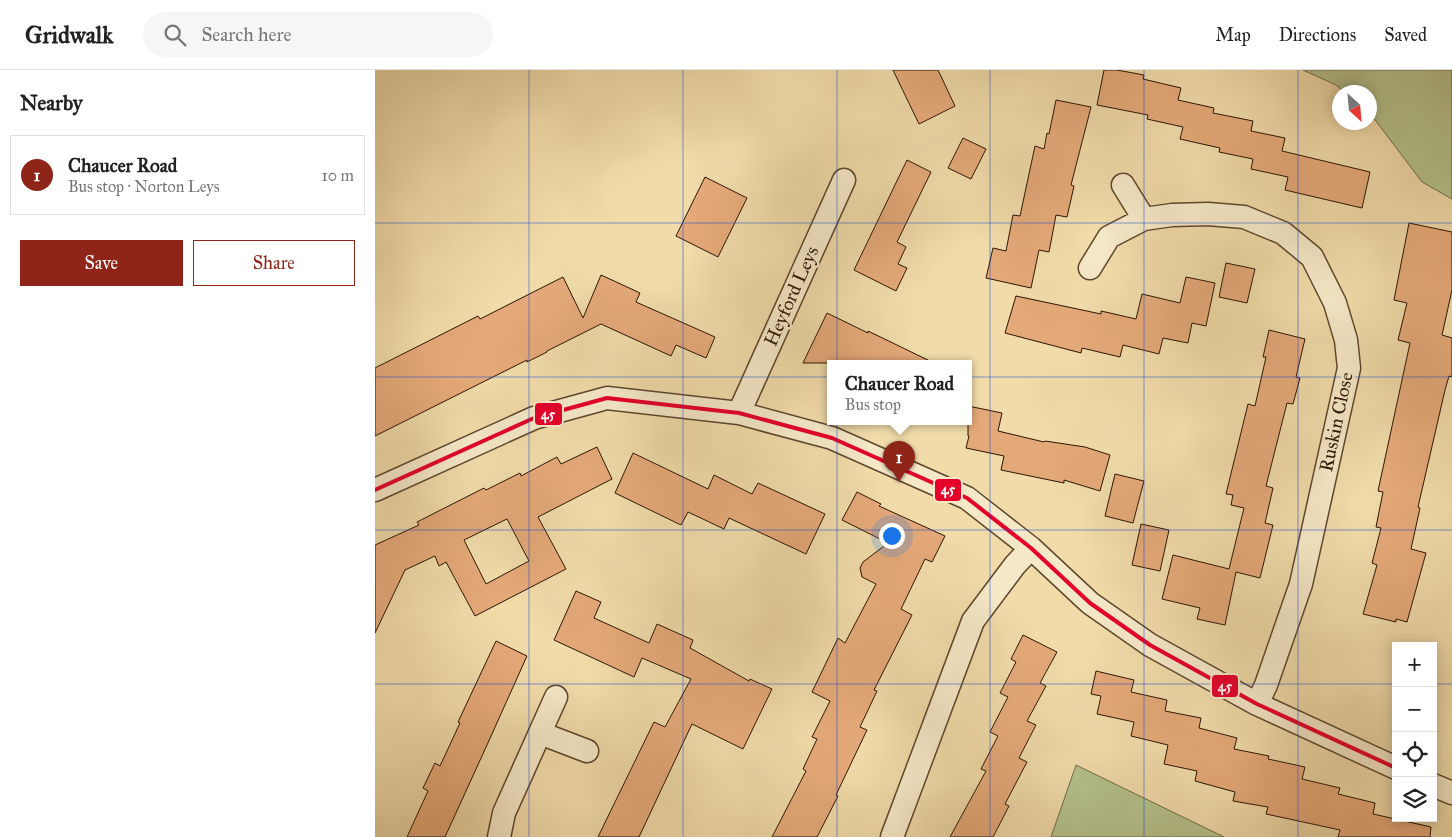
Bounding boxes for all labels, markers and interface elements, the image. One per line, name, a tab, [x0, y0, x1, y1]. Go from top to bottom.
search box	[143, 12, 493, 57]
text: Gridwalk	[25, 20, 113, 50]
icon: search	[161, 21, 189, 49]
text: Search here	[201, 23, 291, 46]
text: Map	[1215, 24, 1251, 46]
text: Directions	[1279, 24, 1356, 46]
text: Saved	[1384, 24, 1427, 46]
north arrow	[1332, 85, 1377, 130]
text: Nearby	[20, 90, 83, 116]
text: Chaucer Road	[68, 154, 177, 177]
text: 1	[34, 166, 40, 185]
text: 10 m	[322, 166, 354, 185]
text: Bus stop · Norton Leys	[68, 177, 220, 196]
button: Save	[20, 240, 183, 286]
button: Share	[193, 240, 355, 286]
street label: Heyford Leys	[759, 242, 823, 350]
popup	[827, 360, 972, 425]
street label: Ruskin Close	[1314, 370, 1358, 474]
text: Chaucer Road	[845, 372, 954, 395]
text: Bus stop	[845, 395, 901, 414]
line badge: 45	[534, 402, 563, 426]
text: 45	[541, 406, 556, 424]
pin: 1	[883, 441, 915, 482]
line badge: 45	[934, 478, 962, 502]
text: 45	[941, 481, 956, 499]
your location	[879, 523, 905, 549]
map controls	[1392, 642, 1437, 822]
button: +	[1392, 642, 1437, 687]
line badge: 45	[1211, 674, 1239, 698]
text: 45	[1218, 678, 1233, 696]
button: −	[1392, 687, 1437, 732]
button: locate	[1392, 732, 1437, 777]
button: layers	[1392, 777, 1437, 822]

